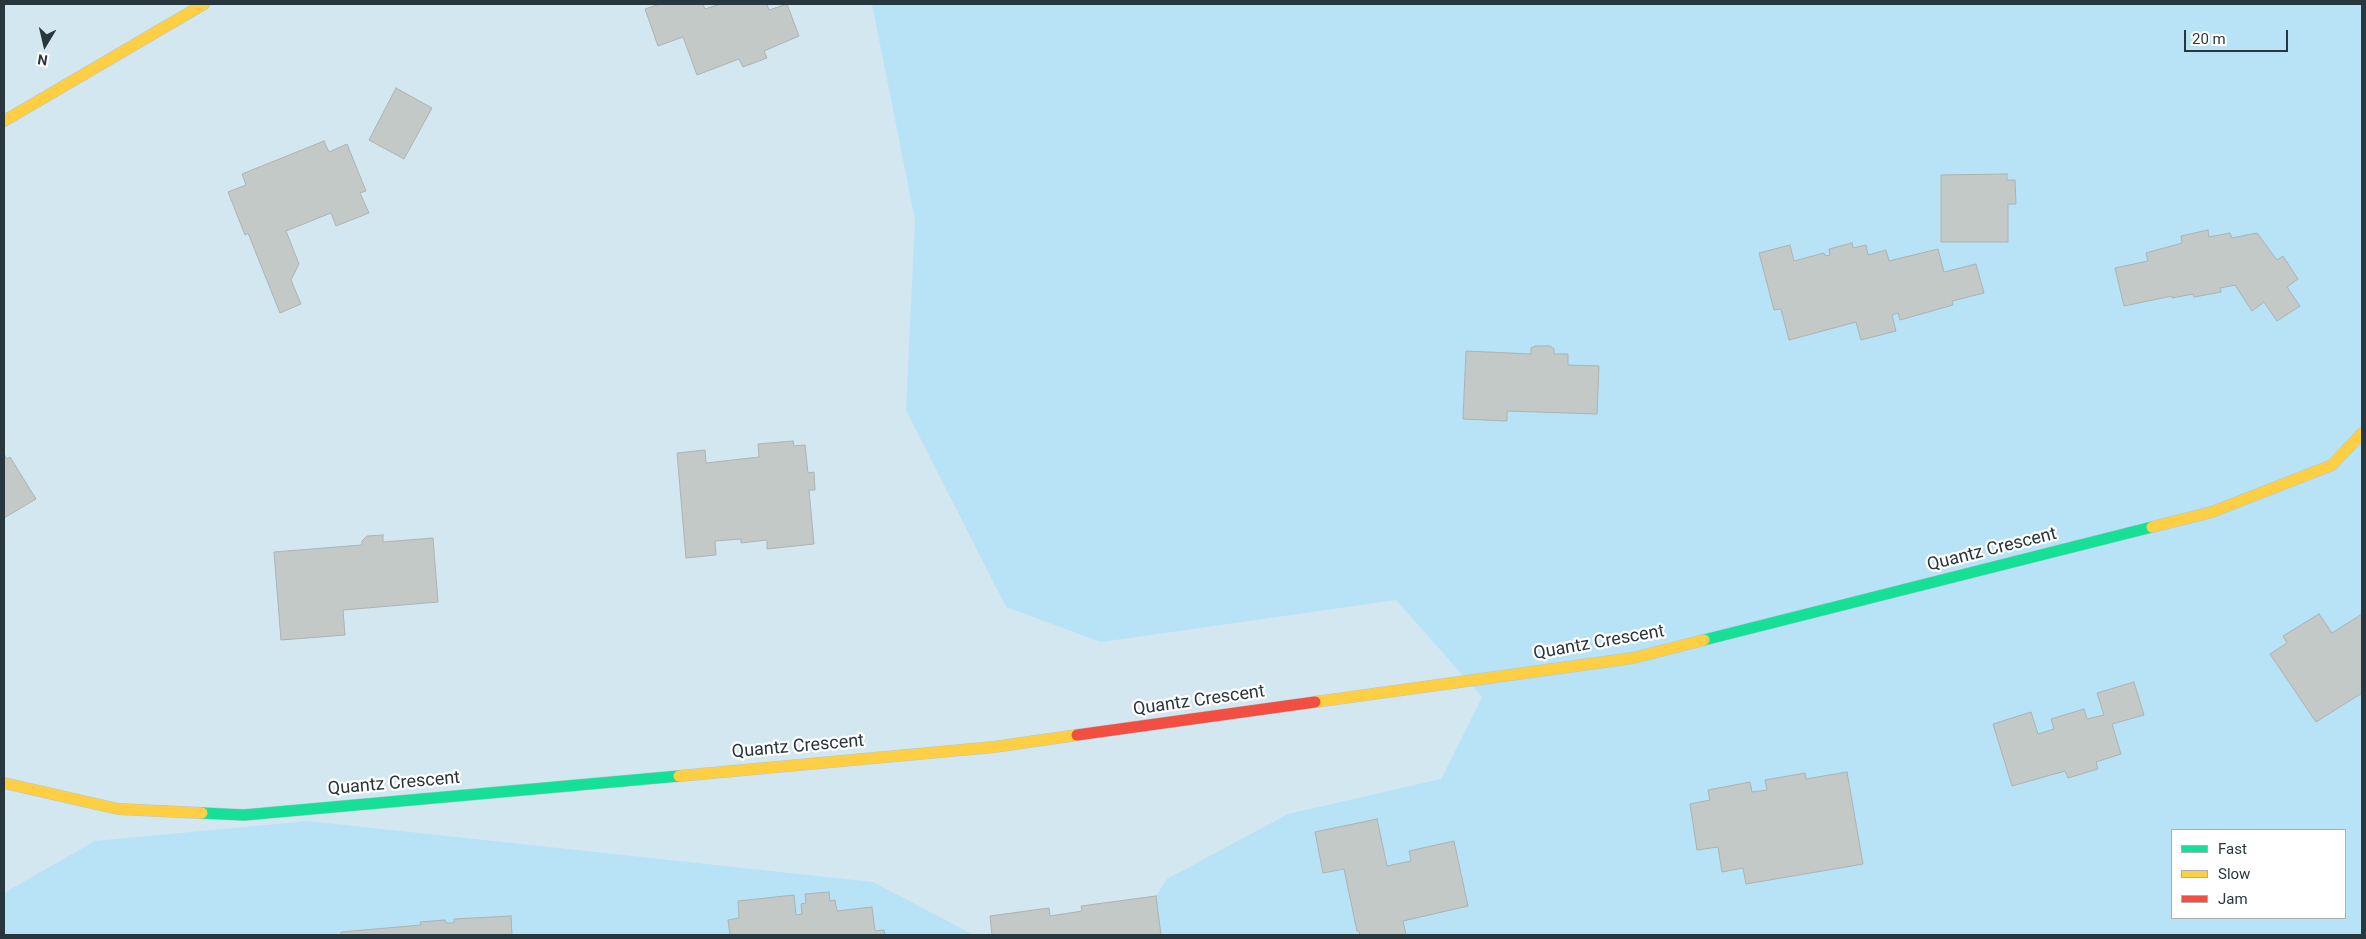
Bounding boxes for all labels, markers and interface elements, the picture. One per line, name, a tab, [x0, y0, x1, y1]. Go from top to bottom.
north arrow	[20, 20, 70, 70]
scale bar	[2186, 20, 2290, 52]
text: 20 m	[2192, 30, 2226, 48]
text: N	[37, 51, 49, 68]
street label: Quantz Crescent	[1925, 523, 2059, 577]
street label: Quantz Crescent	[1532, 621, 1666, 665]
street label: Quantz Crescent	[1132, 681, 1266, 721]
street label: Quantz Crescent	[731, 730, 865, 764]
street label: Quantz Crescent	[327, 767, 461, 801]
legend	[2171, 829, 2346, 919]
text: Fast	[2218, 840, 2247, 858]
text: Slow	[2218, 865, 2250, 883]
text: Jam	[2218, 890, 2248, 908]

